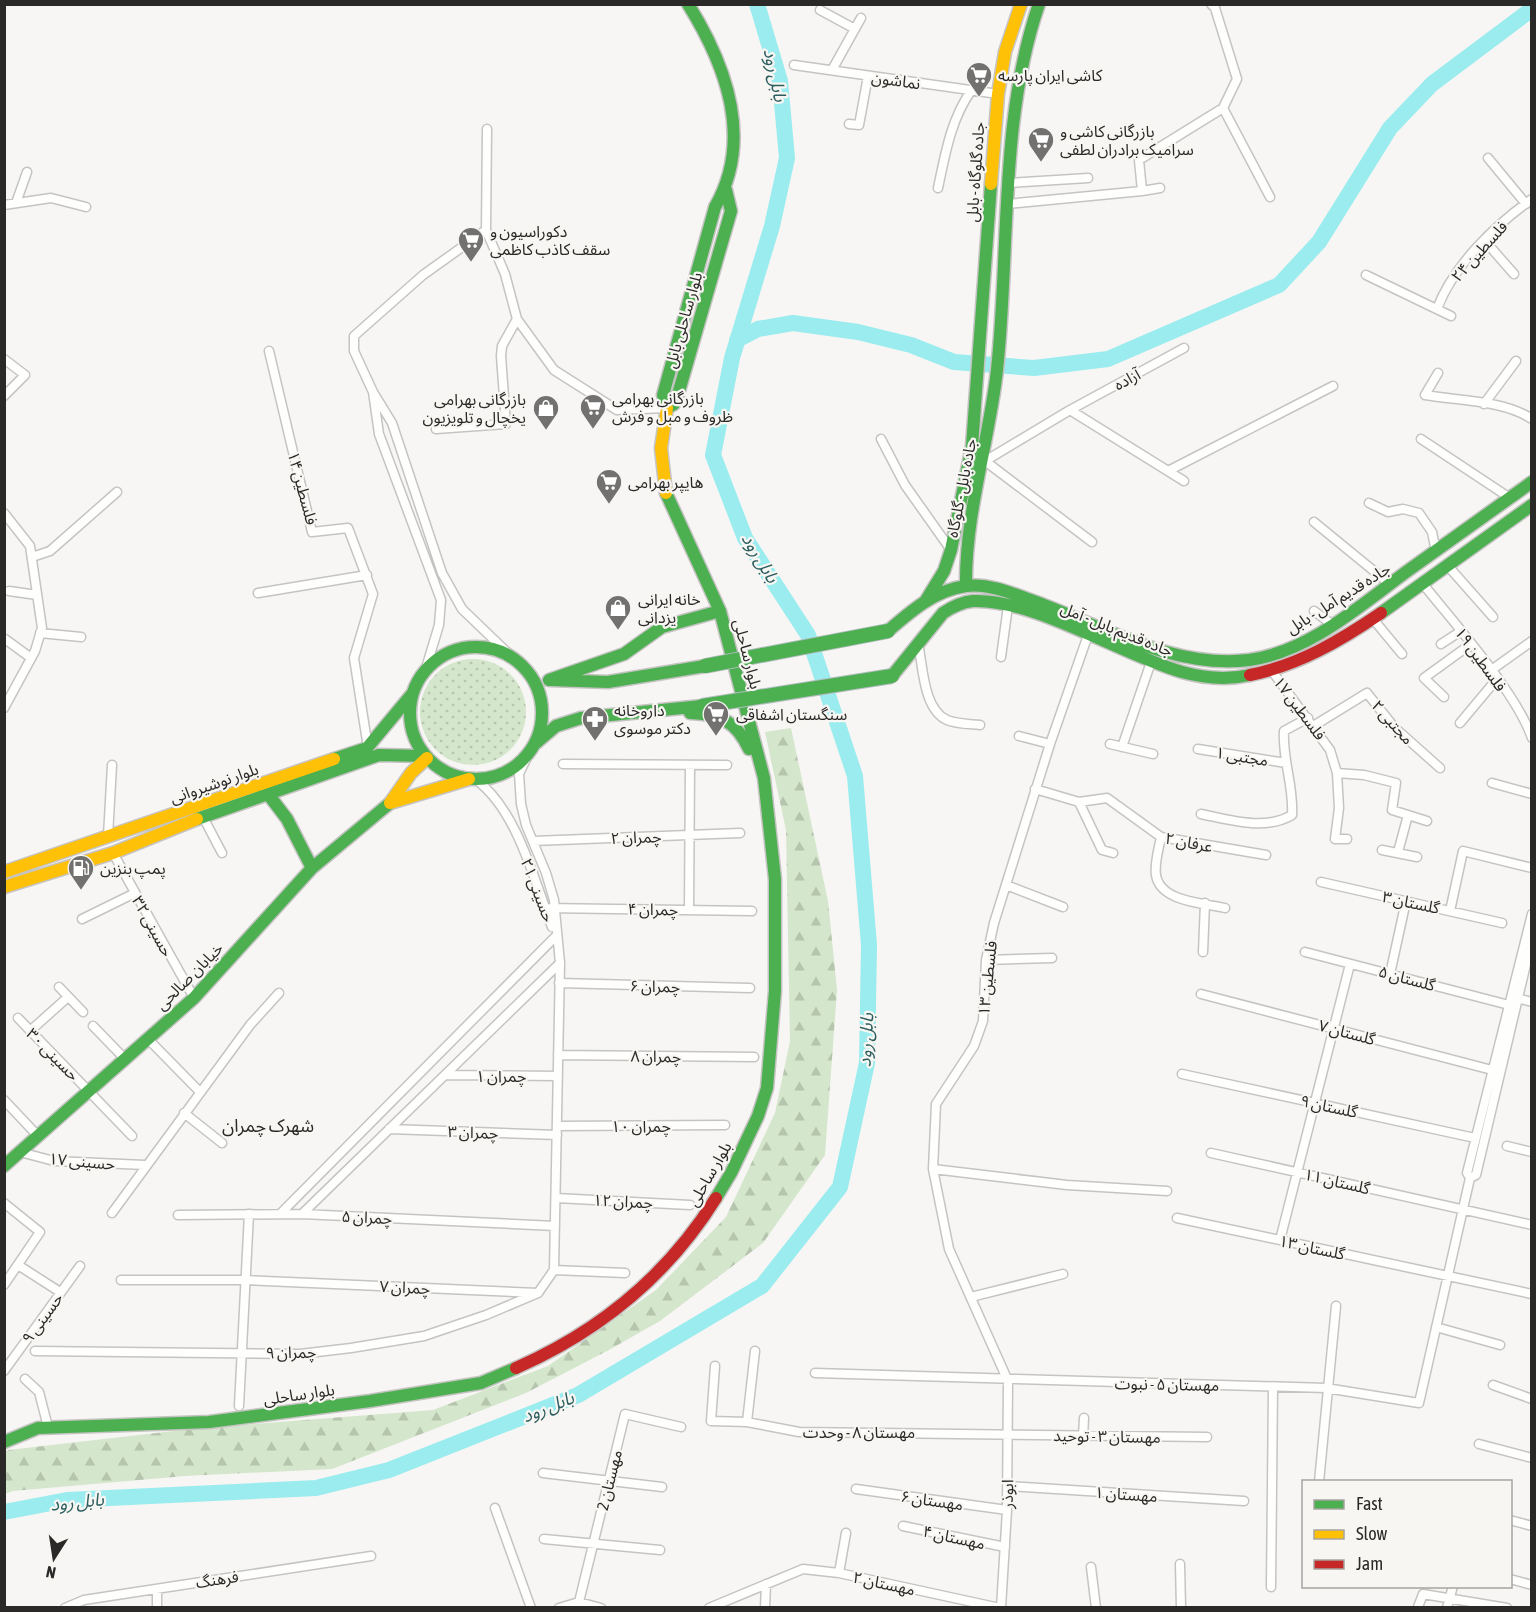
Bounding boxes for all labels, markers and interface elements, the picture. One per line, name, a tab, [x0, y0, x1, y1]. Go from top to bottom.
water label: بابل رود	[759, 46, 791, 104]
supermarket icon: کاشی ایران پارسه	[964, 60, 994, 98]
place label: کاشی ایران پارسه	[998, 66, 1103, 86]
street label: نماشون	[870, 68, 922, 93]
street label: جاده گلوگاه - بابل	[963, 121, 988, 223]
place label: بازرگانی کاشی و سرامیک برادران لطفی	[1060, 122, 1194, 159]
supermarket icon: بازرگانی کاشی و سرامیک برادران لطفی	[1026, 125, 1056, 163]
street label: فلسطین ۲۴	[1447, 217, 1512, 286]
place label: دکوراسیون و سقف کاذب کاظمی	[490, 222, 610, 259]
supermarket icon: دکوراسیون و سقف کاذب کاظمی	[456, 225, 486, 263]
street label: بلوار ساحلی بابل	[661, 270, 706, 370]
street label: آزاده	[1111, 364, 1145, 394]
place label: بازرگانی بهرامی ظروف و مبل و فرش	[612, 389, 733, 426]
place label: بازرگانی بهرامی یخچال و تلویزیون	[422, 390, 526, 428]
supermarket icon: بازرگانی بهرامی ظروف و مبل و فرش	[578, 392, 608, 430]
shop icon: بازرگانی بهرامی یخچال و تلویزیون	[531, 393, 561, 431]
street label: جاده بابل - گلوگاه	[943, 437, 980, 539]
street label: فلسطین ۱۴	[284, 449, 321, 527]
supermarket icon: هایپر بهرامی	[594, 467, 624, 505]
place label: هایپر بهرامی	[628, 473, 703, 493]
water label: بابل رود	[737, 529, 783, 587]
street label: جاده قدیم آمل - بابل	[1283, 559, 1395, 641]
place label: خانه ایرانی یزدانی	[638, 590, 701, 627]
shop icon: خانه ایرانی یزدانی	[603, 593, 633, 631]
street label: جاده قدیم بابل - آمل	[1057, 598, 1176, 663]
street label: بلوار ساحلی	[730, 617, 765, 691]
street label: فلسطین ۱۹	[1451, 623, 1510, 695]
street label: فلسطین ۱۷	[1269, 673, 1330, 744]
street label: مجتبی ۲	[1368, 696, 1417, 748]
supermarket icon: سنگستان اشفاقی	[701, 699, 731, 737]
place label: داروخانه دکتر موسوی	[614, 701, 691, 738]
pharmacy icon: داروخانه دکتر موسوی	[580, 704, 610, 742]
place label: سنگستان اشفاقی	[736, 705, 847, 724]
street label: مجتبی ۱	[1214, 743, 1270, 770]
street label: بلوار نوشیروانی	[167, 759, 261, 807]
street label: چمران ۲	[610, 827, 662, 849]
street label: عرفان ۲	[1164, 829, 1214, 856]
fuel station icon: پمپ بنزین	[66, 853, 96, 891]
street label: حسینی ۲۱	[517, 856, 558, 925]
place label: پمپ بنزین	[100, 859, 166, 879]
street label: گلستان ۳	[1381, 887, 1442, 918]
street label: حسینی ۳۲	[128, 892, 177, 960]
street label: چمران ۴	[627, 900, 679, 920]
street label: خيابان صالحی	[152, 939, 227, 1014]
street label: فلسطین ۱۳	[974, 940, 1001, 1016]
street label: گلستان ۵	[1376, 962, 1438, 995]
street label: چمران ۶	[629, 977, 681, 997]
water label: بابل رود	[854, 1012, 878, 1067]
street label: گلستان ۷	[1316, 1016, 1378, 1049]
street label: حسینی ۳۰	[22, 1024, 83, 1085]
street label: چمران ۸	[630, 1047, 682, 1067]
street label: چمران ۱	[476, 1067, 526, 1087]
street label: گلستان ۹	[1299, 1091, 1360, 1122]
district label: شهرک چمران	[222, 1115, 314, 1137]
street label: چمران ۱۰	[611, 1117, 671, 1137]
street label: چمران ۳	[447, 1122, 499, 1144]
street label: بلوار ساحلی	[683, 1138, 736, 1210]
street label: حسینی ۱۷	[48, 1149, 116, 1174]
street label: گلستان ۱۱	[1302, 1165, 1372, 1198]
street label: چمران ۱۲	[593, 1190, 653, 1214]
street label: چمران ۵	[341, 1207, 393, 1229]
street label: گلستان ۱۳	[1277, 1231, 1347, 1264]
street label: چمران ۷	[379, 1277, 431, 1299]
street label: حسینی ٩	[18, 1289, 67, 1347]
street label: چمران ۹	[265, 1343, 317, 1363]
street label: مهستان ۵ - نبوت	[1114, 1374, 1219, 1395]
street label: بلوار ساحلی	[262, 1380, 336, 1409]
water label: بابل رود	[519, 1387, 577, 1427]
street label: مهستان ۸ - وحدت	[803, 1423, 915, 1442]
street label: مهستان ۳ - توحید	[1053, 1426, 1161, 1447]
street label: مهستان 2	[593, 1448, 626, 1512]
street label: ابوذر	[998, 1479, 1017, 1510]
legend	[1302, 1480, 1512, 1588]
street label: مهستان ۱	[1094, 1483, 1158, 1506]
street label: مهستان ۶	[899, 1487, 964, 1514]
water label: بابل رود	[49, 1488, 105, 1516]
text: Fast	[1356, 1493, 1383, 1514]
street label: مهستان ۴	[921, 1522, 987, 1553]
text: Slow	[1356, 1523, 1387, 1544]
north arrow	[24, 1528, 84, 1588]
text: Jam	[1356, 1553, 1383, 1574]
text: N	[44, 1563, 57, 1582]
street label: فرهنگ	[194, 1567, 240, 1592]
street label: مهستان ۲	[851, 1568, 917, 1599]

